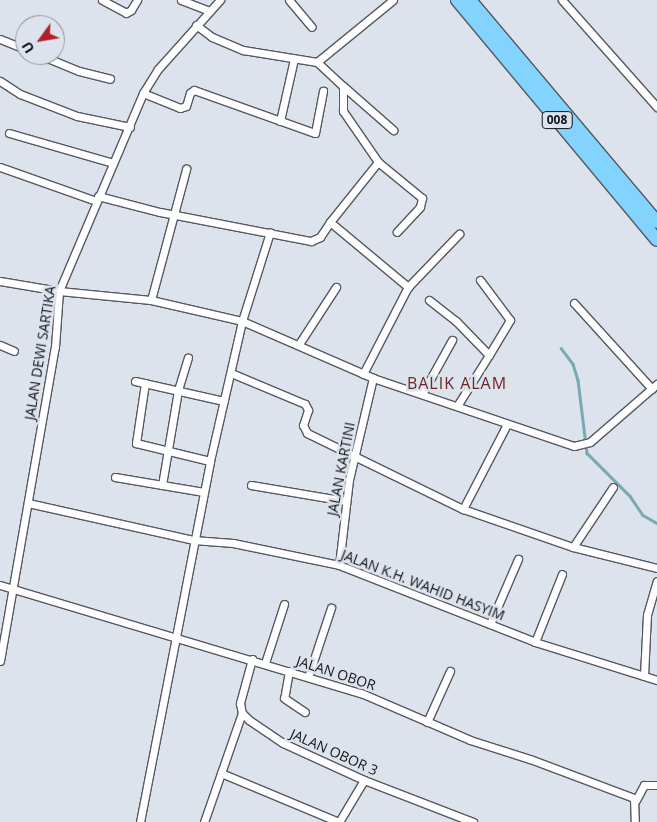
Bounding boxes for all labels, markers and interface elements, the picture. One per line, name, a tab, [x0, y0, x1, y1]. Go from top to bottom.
north arrow	[15, 15, 65, 65]
text: U	[17, 38, 39, 57]
road number: 008	[541, 110, 573, 130]
street label: JALAN DEWI SARTIKA	[21, 285, 59, 421]
district label: BALIK ALAM	[406, 373, 508, 393]
street label: JALAN KARTINI	[324, 421, 358, 517]
street label: JALAN K.H. WAHID HASYIM	[339, 546, 507, 624]
street label: JALAN OBOR	[294, 652, 378, 694]
street label: JALAN OBOR 3	[288, 725, 380, 779]

